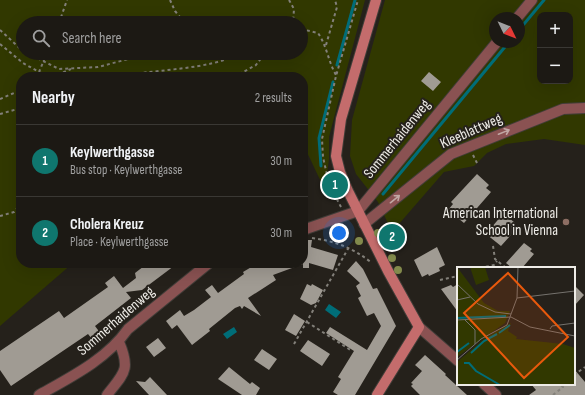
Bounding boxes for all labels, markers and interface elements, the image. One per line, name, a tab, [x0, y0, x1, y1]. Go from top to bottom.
north arrow	[489, 12, 525, 48]
map controls	[537, 12, 573, 84]
button: +	[537, 12, 573, 48]
search box	[16, 16, 308, 60]
icon: search	[30, 27, 52, 49]
text: Search here	[62, 29, 122, 48]
button: −	[537, 48, 573, 84]
text: Nearby	[32, 88, 75, 108]
text: 2 results	[255, 90, 292, 106]
street label: Sommerhaidenweg	[359, 96, 435, 182]
street label: Kleeblattweg	[437, 109, 505, 153]
one-way arrow	[498, 128, 510, 136]
text: Keylwerthgasse	[70, 143, 155, 162]
text: 1	[42, 153, 48, 169]
text: 30 m	[270, 153, 292, 169]
text: Bus stop · Keylwerthgasse	[70, 162, 183, 178]
pin: 1	[322, 170, 348, 200]
one-way arrow	[389, 195, 400, 204]
place label: American International School in Vienna	[442, 204, 558, 240]
text: Cholera Kreuz	[70, 215, 144, 234]
marker: American International School in Vienna	[561, 217, 571, 227]
pin: 2	[379, 222, 405, 252]
your location	[329, 223, 349, 243]
text: 2	[42, 225, 48, 241]
text: 30 m	[270, 225, 292, 241]
text: Place · Keylwerthgasse	[70, 234, 169, 250]
inset map	[457, 267, 575, 385]
street label: Sommerhaidenweg	[73, 282, 159, 360]

